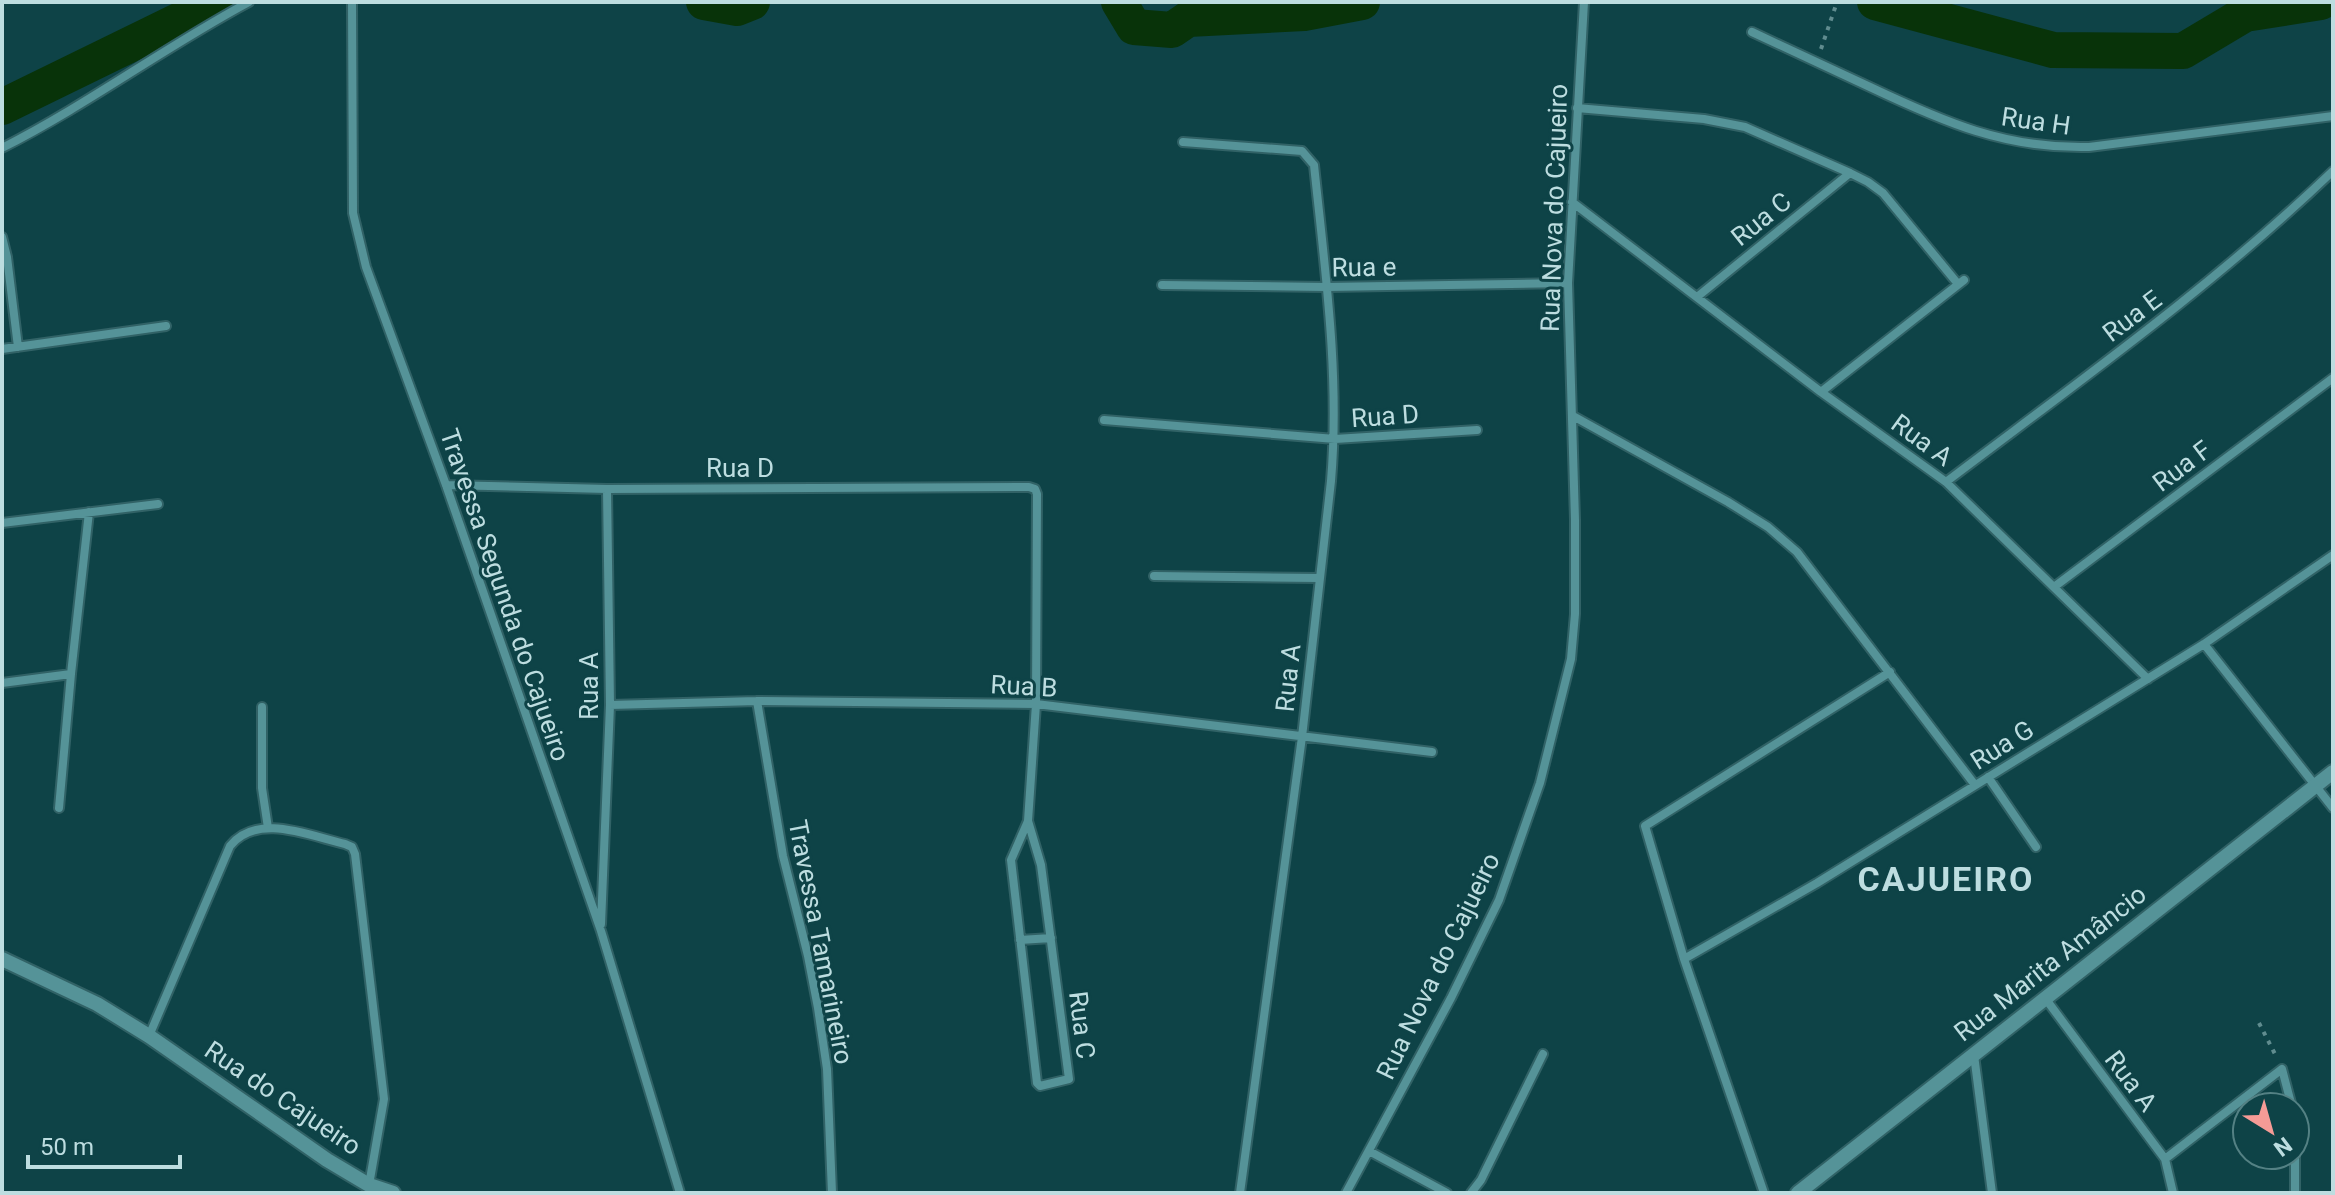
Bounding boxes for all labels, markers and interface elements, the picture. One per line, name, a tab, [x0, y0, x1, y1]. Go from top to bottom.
street label: Rua Nova do Cajueiro	[1535, 83, 1573, 333]
street label: Rua H	[2000, 101, 2072, 141]
street label: Rua C	[1725, 186, 1797, 252]
street label: Rua e	[1331, 251, 1397, 283]
street label: Rua E	[2097, 284, 2167, 348]
street label: Rua D	[1350, 399, 1420, 433]
street label: Rua A	[1886, 408, 1958, 472]
street label: Travessa Segunda do Cajueiro	[434, 425, 576, 765]
street label: Rua F	[2147, 434, 2217, 498]
street label: Rua D	[706, 453, 774, 483]
street label: Rua A	[1270, 643, 1306, 713]
street label: Rua A	[574, 652, 604, 720]
street label: Rua B	[990, 669, 1058, 703]
street label: Rua G	[1965, 714, 2039, 776]
street label: Travessa Tamarineiro	[783, 817, 859, 1067]
street label: Rua Nova do Cajueiro	[1370, 848, 1506, 1084]
district label: CAJUEIRO	[1858, 859, 2034, 899]
street label: Rua Marita Amâncio	[1948, 879, 2152, 1047]
street label: Rua C	[1063, 989, 1101, 1061]
street label: Rua do Cajueiro	[199, 1035, 367, 1161]
street label: Rua A	[2099, 1045, 2163, 1117]
north arrow	[2231, 1091, 2311, 1171]
scale bar	[28, 1119, 180, 1169]
text: N	[2269, 1132, 2296, 1161]
text: 50 m	[40, 1133, 94, 1161]

